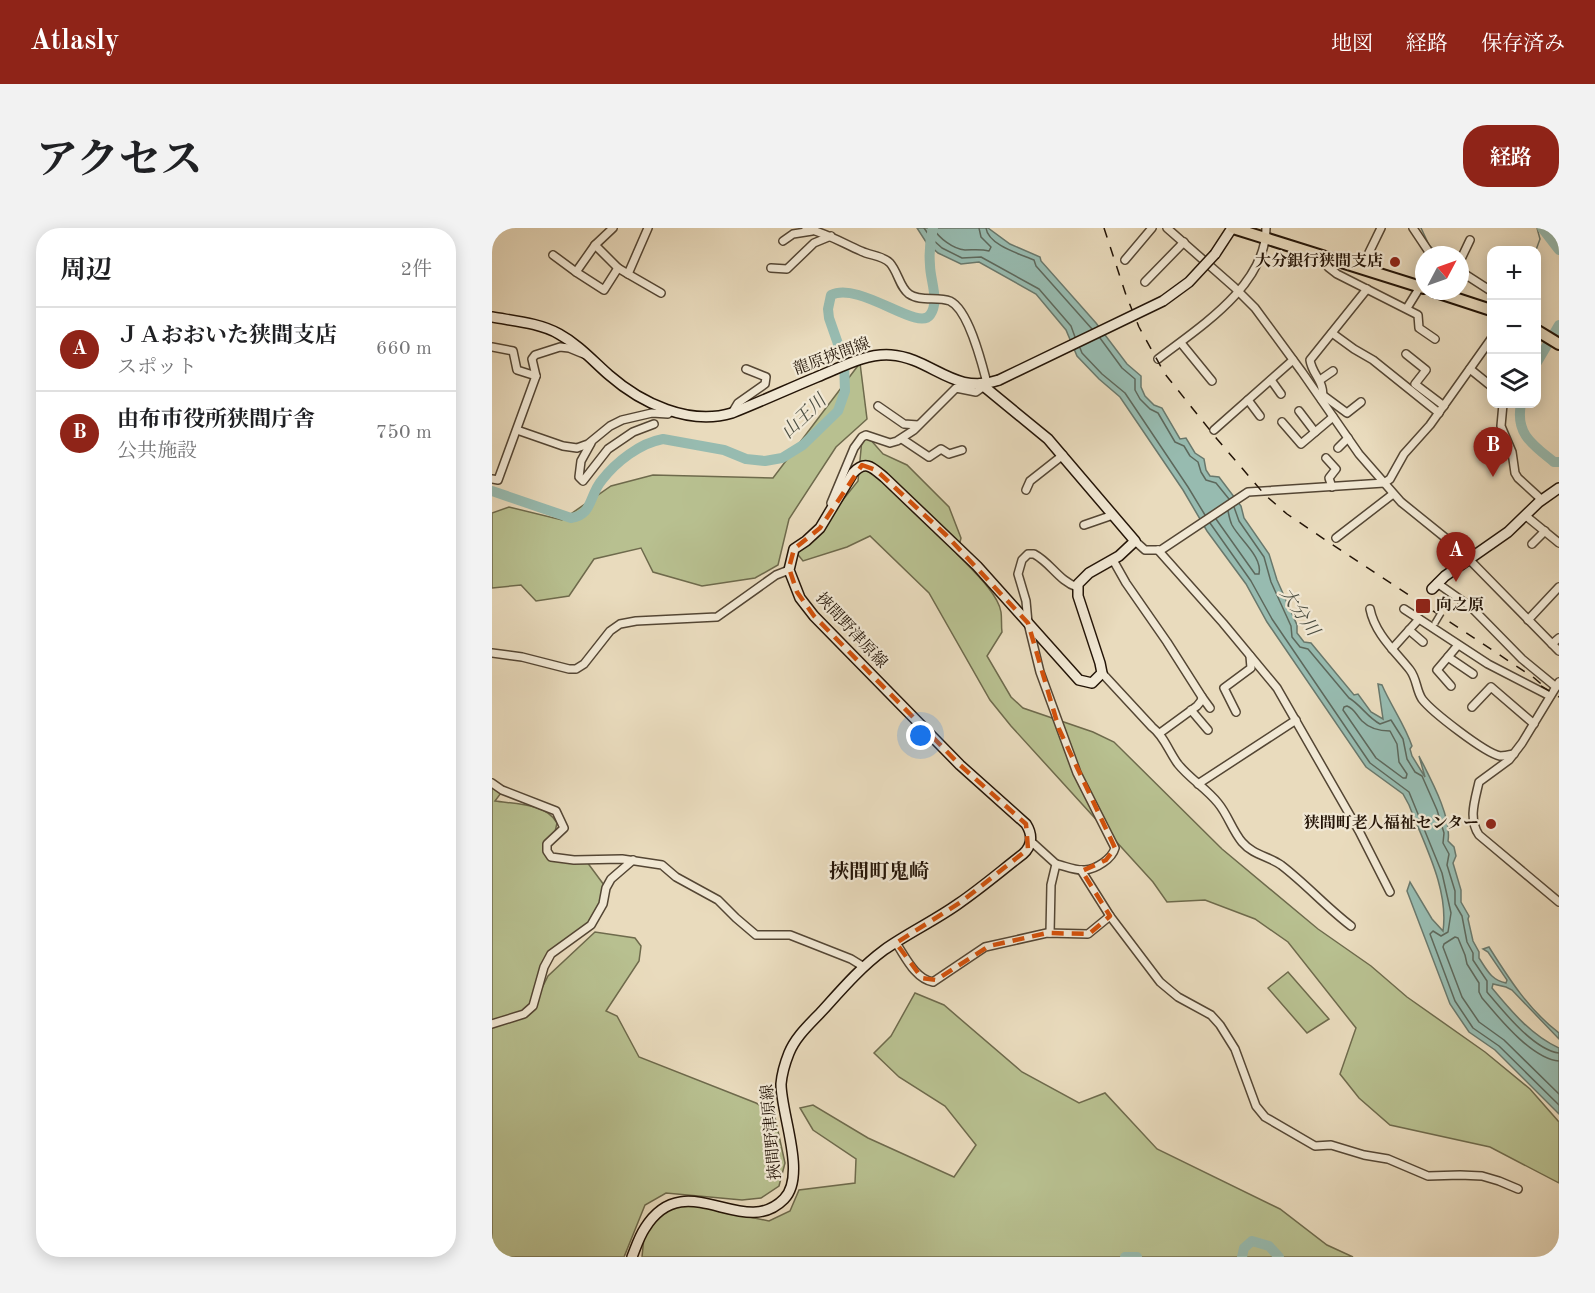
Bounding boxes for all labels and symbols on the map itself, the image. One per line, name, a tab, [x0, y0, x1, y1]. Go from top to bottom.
north arrow	[1415, 246, 1469, 300]
place label: 大分銀行狭間支店	[1255, 252, 1383, 270]
marker: 大分銀行狭間支店	[1388, 255, 1402, 269]
street label: 龍原挾間線	[791, 334, 872, 378]
water label: 山王川	[778, 390, 831, 442]
pin: B	[1474, 428, 1512, 477]
pin: A	[1436, 532, 1476, 582]
water label: 大分川	[1276, 584, 1325, 641]
street label: 挾間野津原線	[812, 589, 891, 672]
place label: 向之原	[1436, 596, 1484, 614]
marker: 向之原	[1414, 597, 1432, 615]
your location	[906, 721, 935, 750]
place label: 狭間町老人福祉センター	[1304, 814, 1479, 832]
marker: 狭間町老人福祉センター	[1484, 817, 1498, 831]
district label: 挾間町鬼崎	[829, 860, 929, 883]
street label: 挾間野津原線	[758, 1083, 784, 1181]

